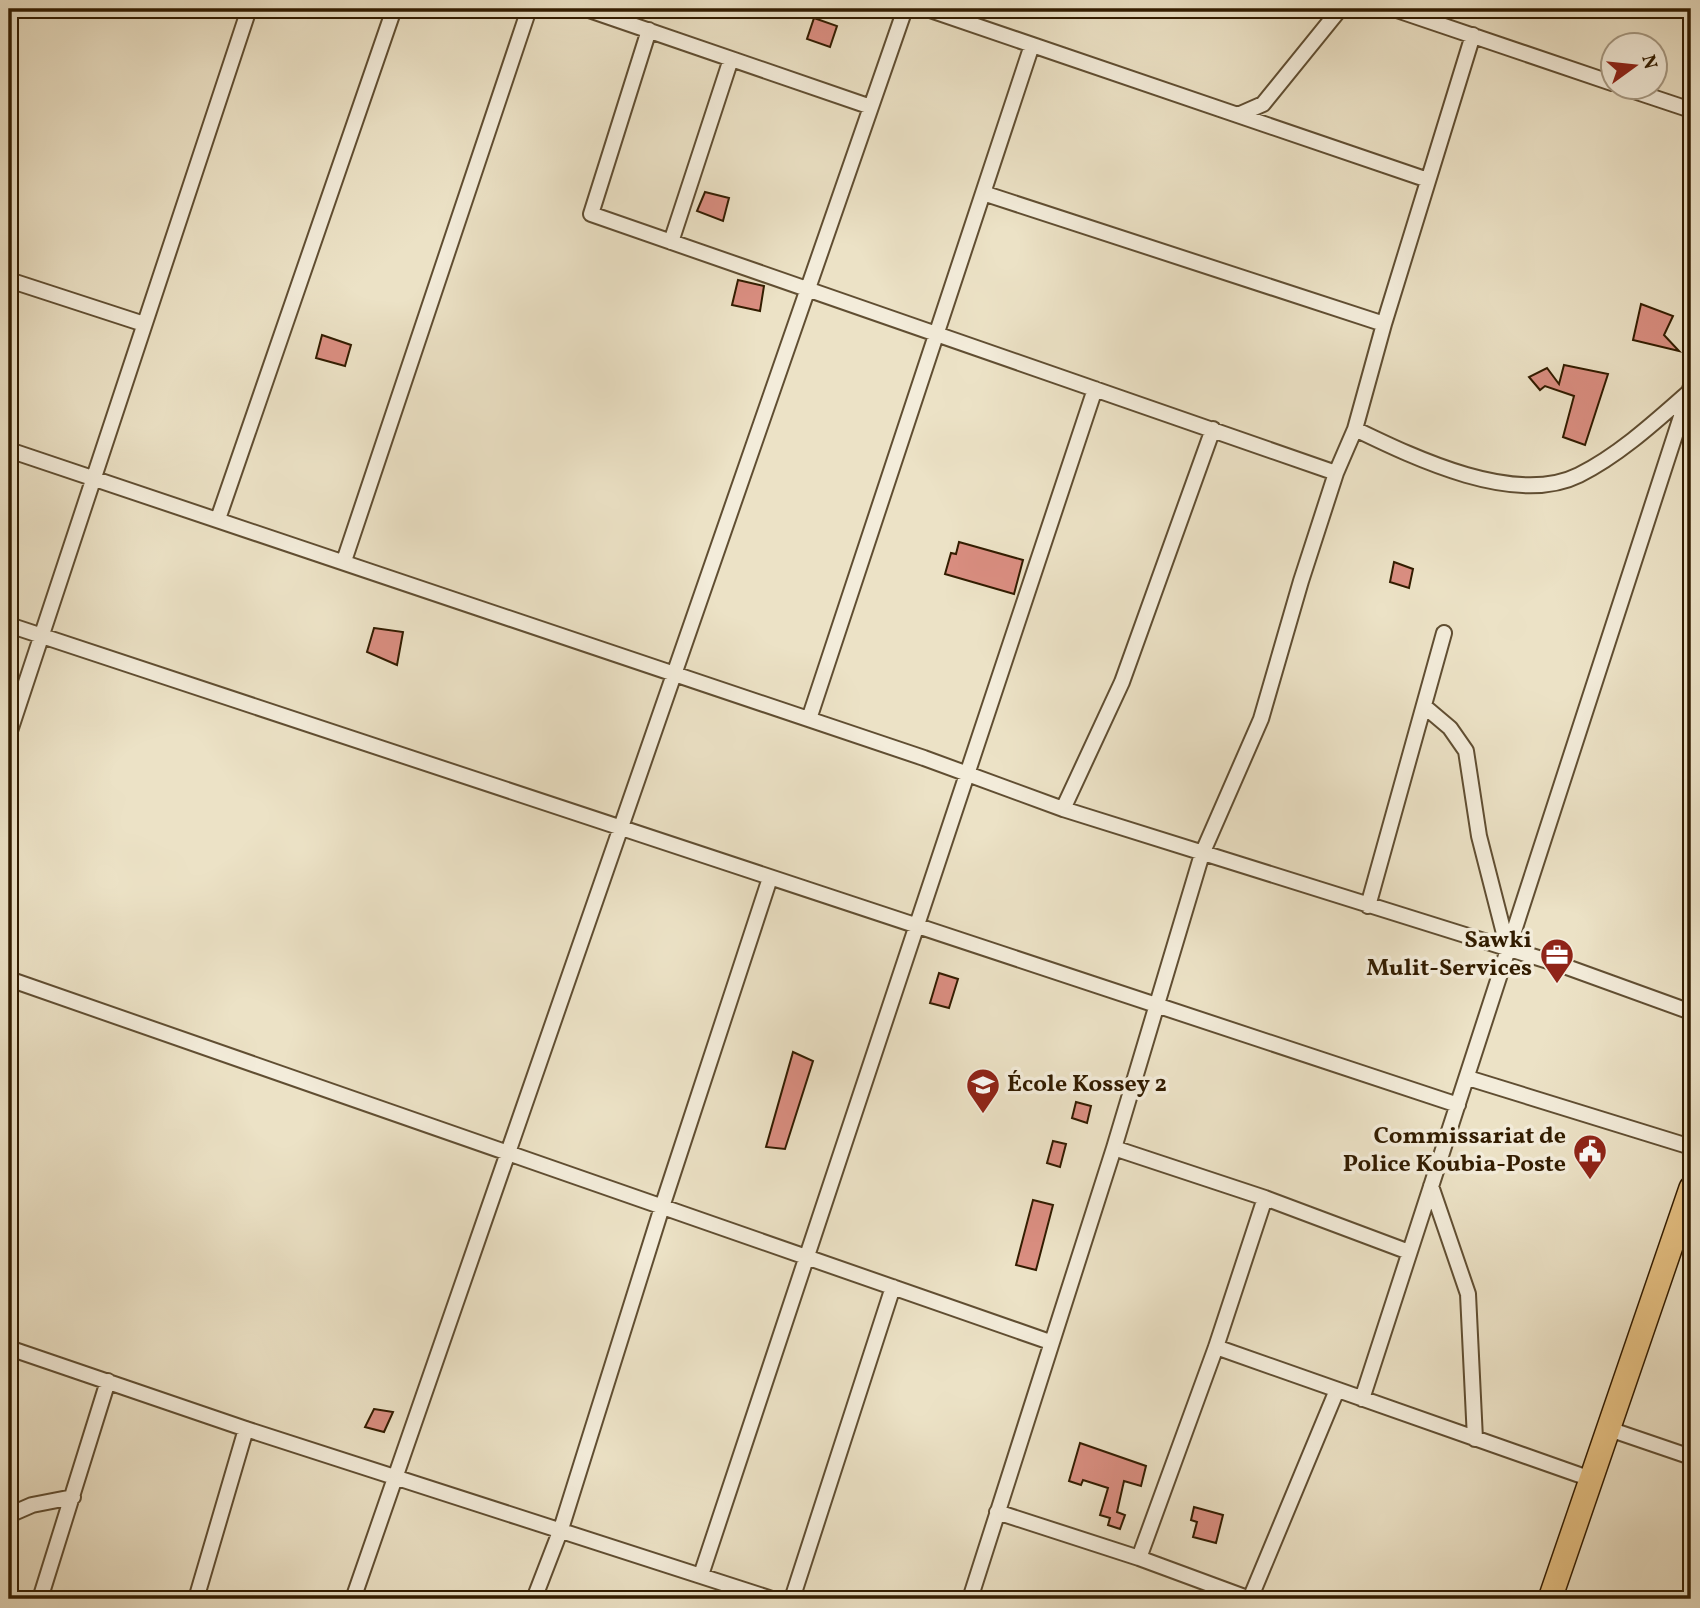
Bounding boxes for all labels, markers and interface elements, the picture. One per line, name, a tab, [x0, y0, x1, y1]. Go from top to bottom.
north arrow	[1598, 32, 1668, 102]
text: N	[1634, 52, 1663, 72]
place label: Sawki Mulit-Services	[1366, 924, 1532, 986]
office icon: Sawki Mulit-Services	[1538, 936, 1576, 985]
school or university icon: École Kossey 2	[964, 1066, 1002, 1115]
place label: École Kossey 2	[1007, 1068, 1167, 1102]
place label: Commissariat de Police Koubia-Poste	[1343, 1120, 1566, 1182]
public building icon: Commissariat de Police Koubia-Poste	[1571, 1132, 1609, 1181]

